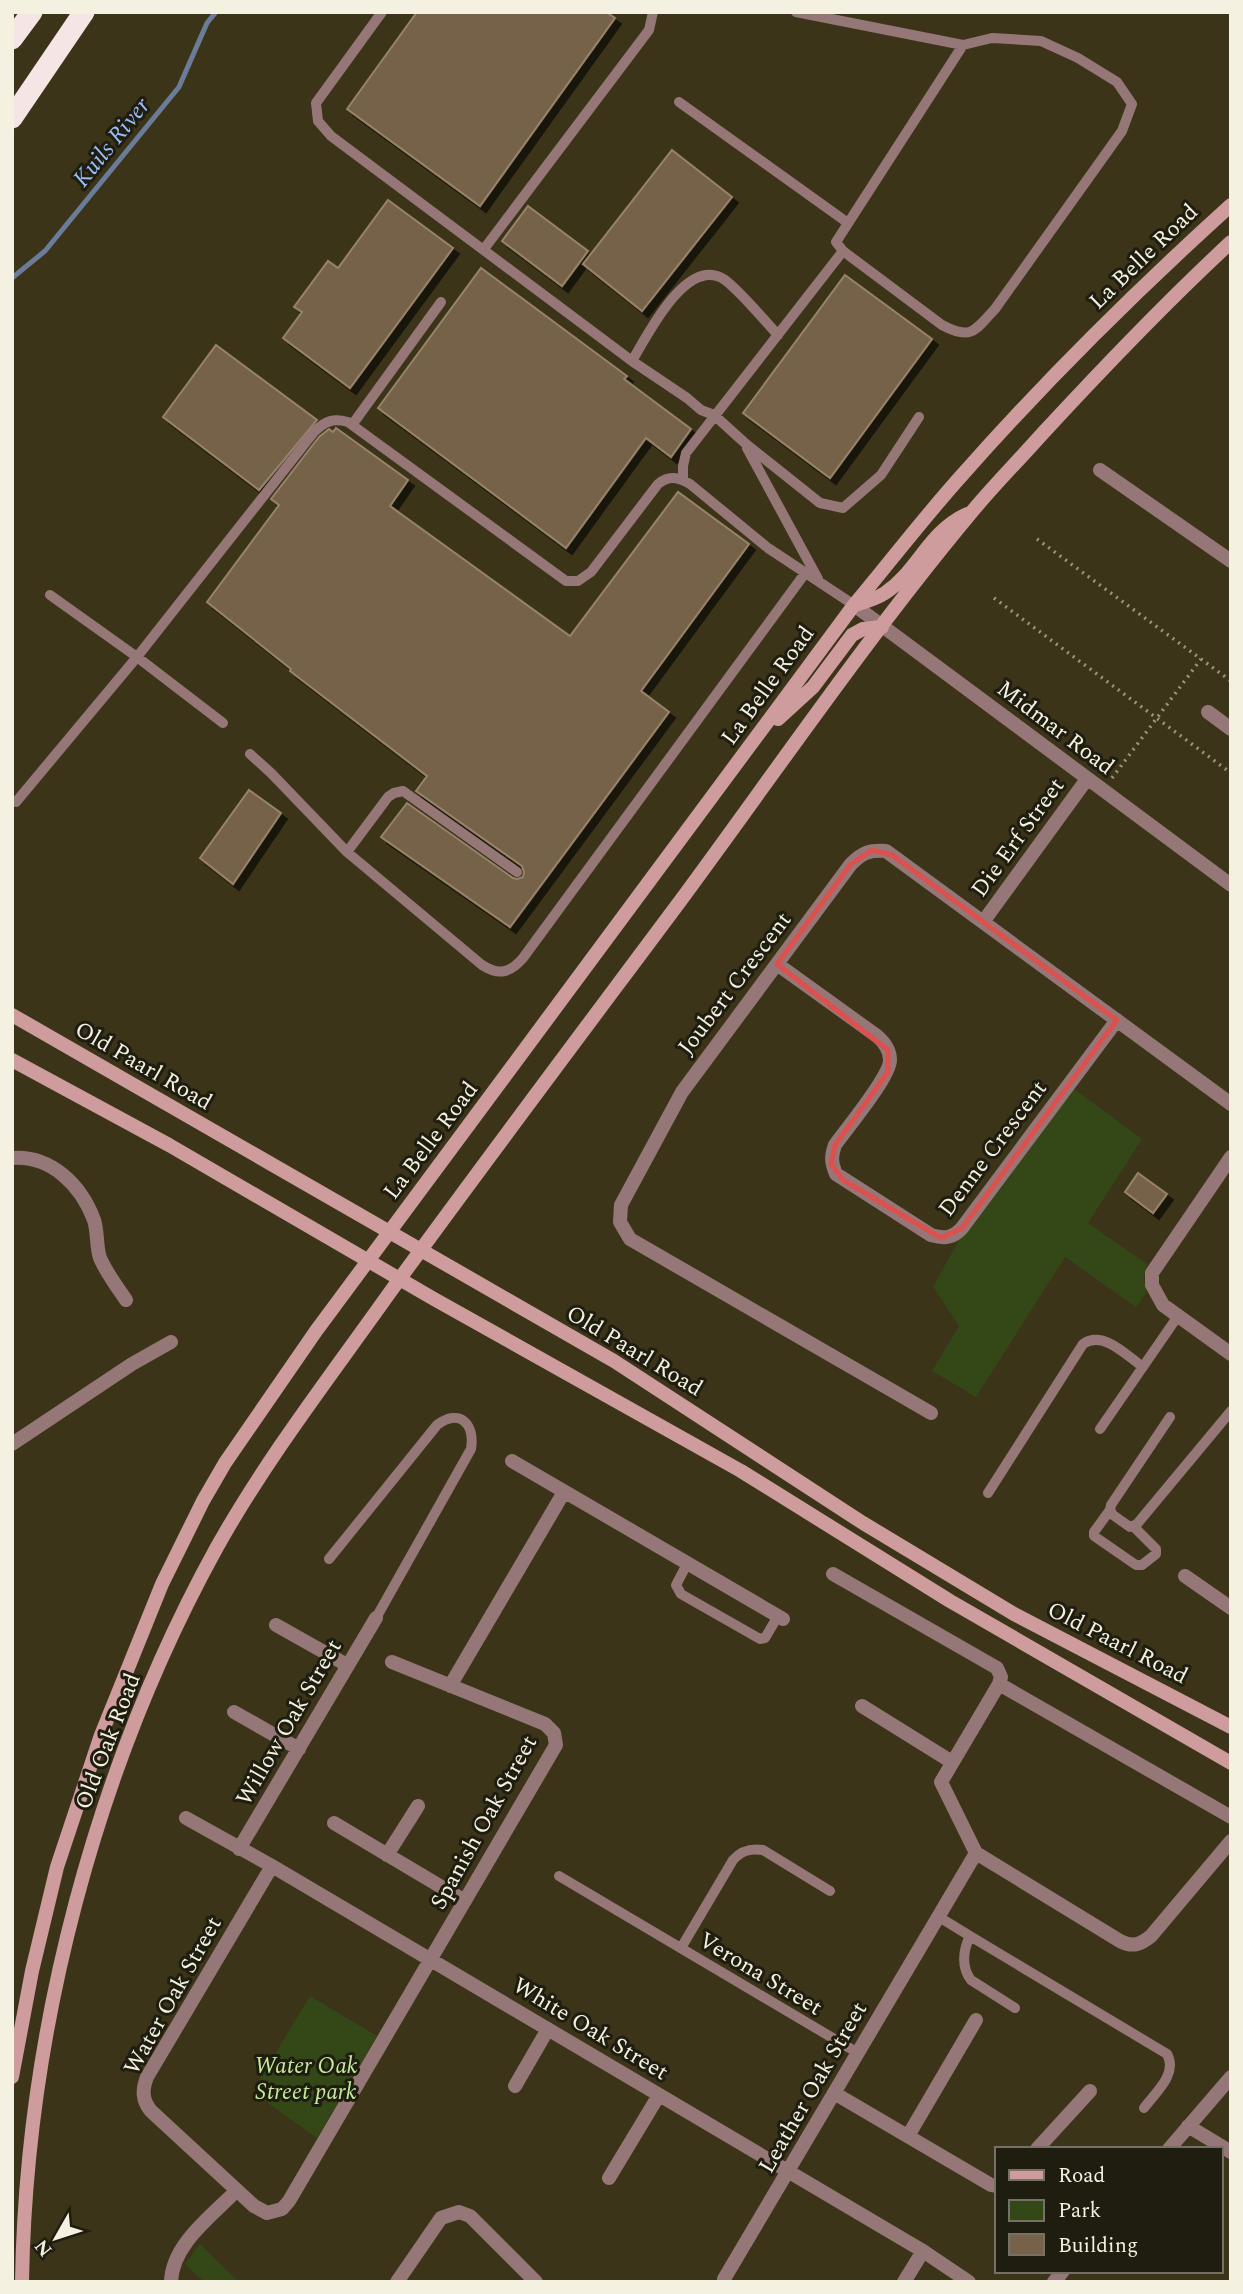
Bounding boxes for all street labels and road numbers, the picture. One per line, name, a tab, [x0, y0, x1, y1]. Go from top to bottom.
street label: La Belle Road	[1081, 196, 1207, 318]
street label: La Belle Road	[713, 619, 824, 753]
street label: Midmar Road	[989, 672, 1122, 784]
street label: Die Erf Street	[963, 771, 1074, 905]
street label: Joubert Crescent	[670, 905, 801, 1063]
street label: Old Paarl Road	[68, 1013, 219, 1120]
street label: Denne Crescent	[930, 1073, 1056, 1225]
street label: La Belle Road	[375, 1074, 487, 1207]
street label: Old Paarl Road	[559, 1297, 709, 1406]
street label: Old Paarl Road	[1041, 1593, 1194, 1694]
street label: Willow Oak Street	[227, 1633, 351, 1813]
street label: Old Oak Road	[66, 1668, 151, 1815]
street label: Spanish Oak Street	[422, 1729, 547, 1916]
street label: Water Oak Street	[115, 1910, 231, 2081]
street label: Verona Street	[692, 1923, 829, 2025]
street label: White Oak Street	[505, 1969, 675, 2090]
street label: Leather Oak Street	[750, 1995, 877, 2180]

